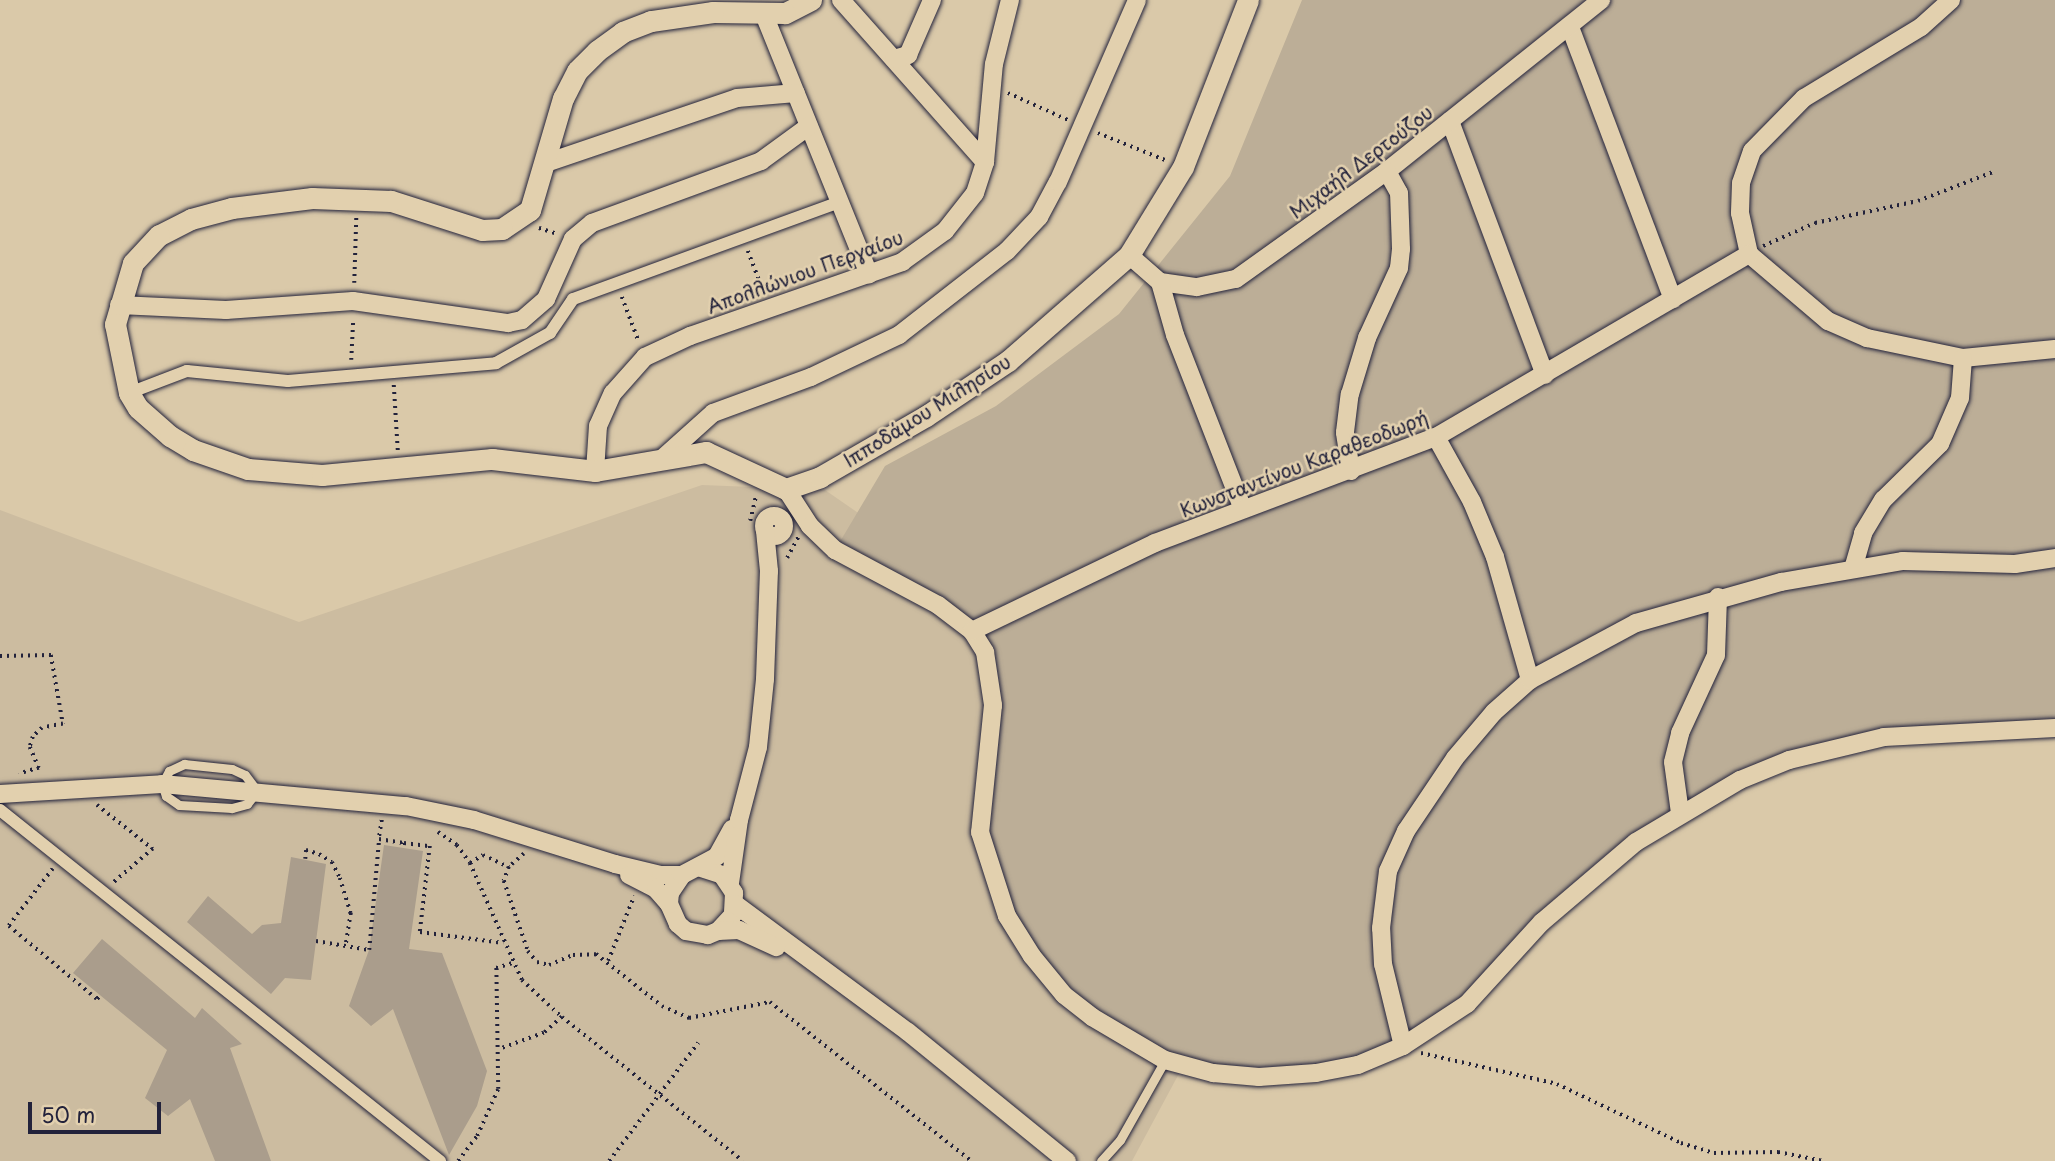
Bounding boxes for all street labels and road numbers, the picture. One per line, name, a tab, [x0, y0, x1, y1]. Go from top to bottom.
street label: Μιχαήλ Δερτούζου	[1285, 101, 1437, 223]
street label: Απολλώνιου Περγαίου	[703, 226, 907, 318]
street label: Ιπποδάμου Μιλησίου	[839, 350, 1015, 472]
street label: Κωνσταντίνου Καραθεοδωρή	[1177, 406, 1431, 522]

